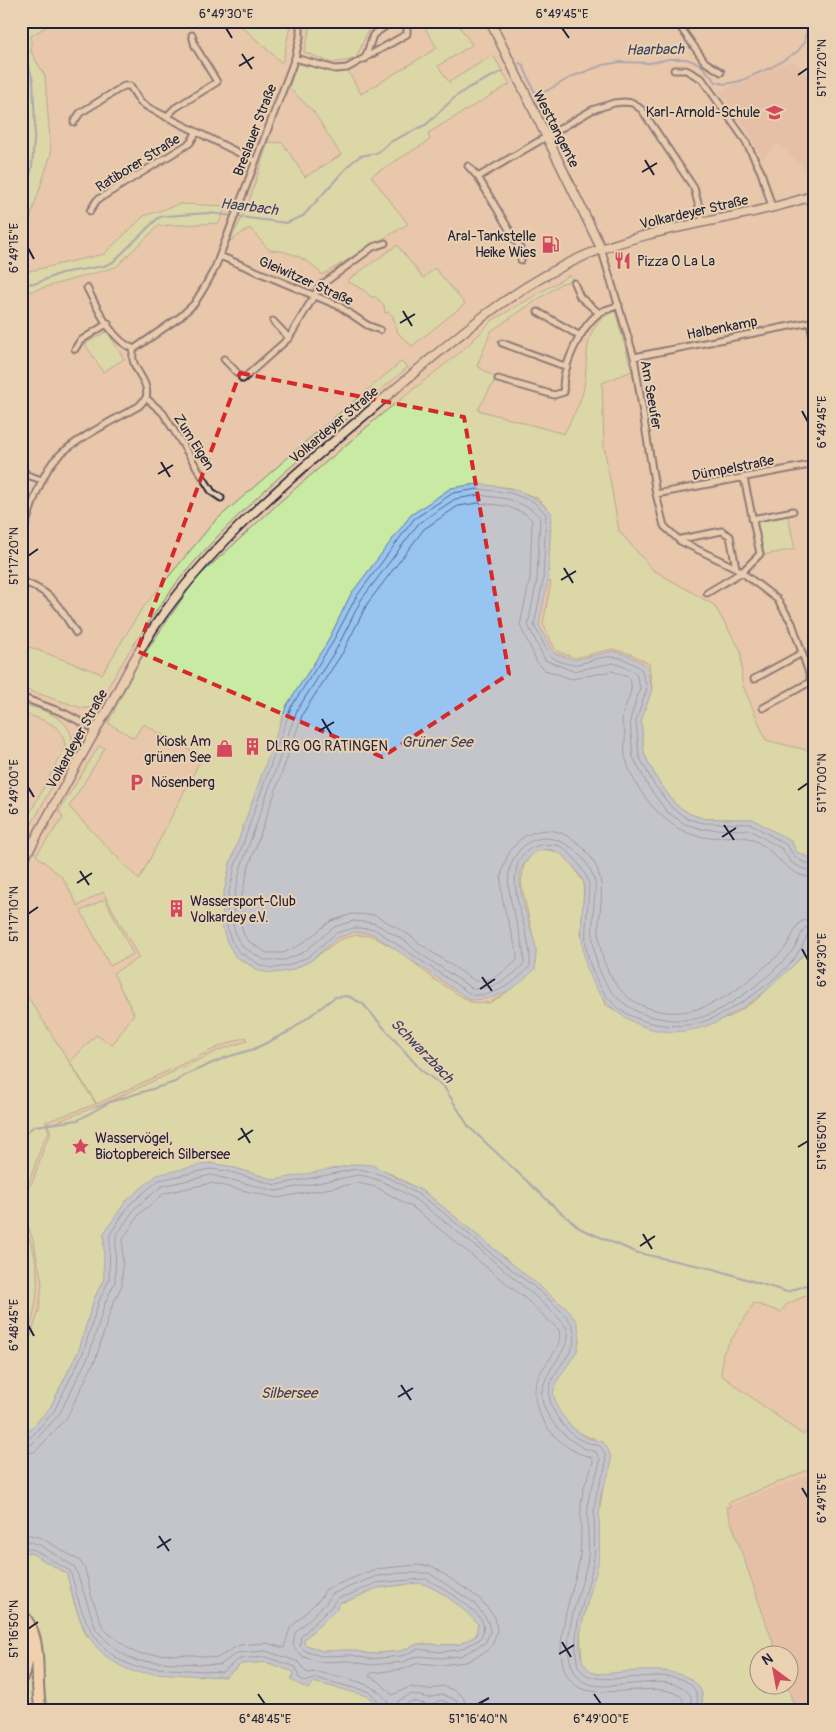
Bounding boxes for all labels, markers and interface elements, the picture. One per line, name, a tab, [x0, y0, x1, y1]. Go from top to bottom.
text: 6°49'30"E	[199, 7, 253, 22]
text: 6°49'45"E	[536, 7, 588, 22]
text: 51°17'20"N	[815, 39, 830, 97]
water label: Haarbach	[626, 40, 685, 60]
street label: Breslauer Straße	[230, 82, 280, 178]
street label: Westtangente	[529, 88, 583, 171]
school or university icon: Karl-Arnold-Schule	[764, 102, 784, 122]
place label: Karl-Arnold-Schule	[646, 104, 760, 121]
street label: Ratiborer Straße	[93, 130, 183, 196]
street label: Volkardeyer Straße	[638, 191, 750, 233]
water label: Haarbach	[219, 194, 280, 220]
text: 6°49'15"E	[7, 223, 22, 273]
place label: Aral-Tankstelle Heike Wies	[447, 228, 537, 261]
fuel station icon: Aral-Tankstelle Heike Wies	[540, 234, 560, 254]
restaurant icon: Pizza O La La	[613, 251, 633, 271]
street label: Gleiwitzer Straße	[256, 253, 356, 309]
place label: Pizza O La La	[637, 253, 715, 270]
street label: Halbenkamp	[685, 313, 759, 343]
street label: Am Seeufer	[637, 359, 665, 431]
street label: Volkardeyer Straße	[286, 383, 382, 467]
text: 6°49'45"E	[815, 396, 830, 448]
street label: Zum Eigen	[170, 411, 218, 473]
street label: Dümpelstraße	[691, 452, 776, 484]
text: 51°17'20"N	[7, 527, 22, 585]
street label: Volkardeyer Straße	[43, 686, 111, 792]
place label: Kiosk Am grünen See	[144, 733, 211, 766]
water label: Grüner See	[401, 733, 474, 752]
building icon: DLRG OG RATINGEN	[242, 736, 262, 756]
place label: DLRG OG RATINGEN	[266, 738, 388, 755]
shop icon: Kiosk Am grünen See	[215, 739, 235, 759]
text: 51°17'00"N	[815, 753, 830, 813]
text: 6°49'00"E	[7, 759, 22, 815]
parking icon: Nösenberg	[127, 772, 147, 792]
place label: Nösenberg	[151, 774, 215, 791]
text: 51°17'10"N	[7, 886, 22, 942]
place label: Wassersport-Club Volkardey e.V.	[190, 893, 296, 926]
building icon: Wassersport-Club Volkardey e.V.	[166, 899, 186, 919]
text: 6°49'30"E	[815, 933, 830, 987]
water label: Schwarzbach	[386, 1015, 458, 1088]
text: 51°16'50"N	[815, 1112, 830, 1170]
place label: Wasservögel, Biotopbereich Silbersee	[95, 1130, 230, 1163]
place icon: Wasservögel, Biotopbereich Silbersee	[71, 1136, 91, 1156]
text: 6°48'45"E	[7, 1299, 22, 1351]
water label: Silbersee	[261, 1384, 319, 1403]
text: 6°49'15"E	[815, 1473, 830, 1523]
text: 51°16'50"N	[7, 1600, 22, 1658]
north arrow	[748, 1644, 798, 1694]
text: N	[759, 1650, 776, 1669]
text: 6°48'45"E	[239, 1712, 291, 1727]
text: 51°16'40"N	[449, 1712, 507, 1727]
text: 6°49'00"E	[573, 1712, 629, 1727]

